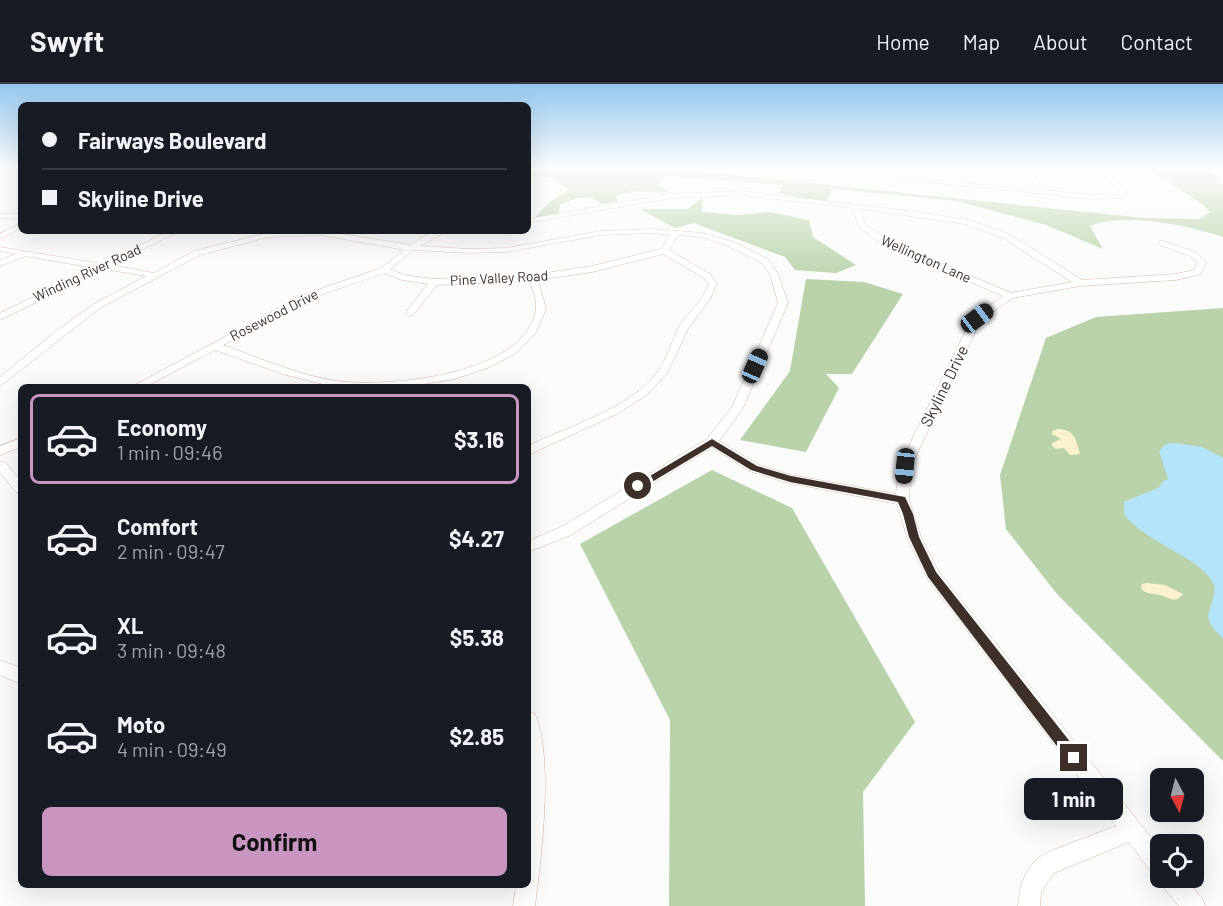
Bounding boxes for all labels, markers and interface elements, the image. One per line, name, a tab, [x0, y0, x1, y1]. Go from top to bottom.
text: Swyft	[30, 24, 104, 58]
text: Home	[876, 29, 930, 54]
text: Map	[963, 29, 1000, 54]
text: About	[1033, 29, 1088, 54]
text: Contact	[1121, 29, 1193, 54]
text: Fairways Boulevard	[78, 127, 267, 153]
text: Skyline Drive	[78, 185, 204, 211]
street label: Wellington Lane	[878, 231, 974, 286]
street label: Winding River Road	[30, 240, 144, 305]
street label: Pine Valley Road	[449, 266, 548, 289]
street label: Rosewood Drive	[227, 285, 321, 344]
car	[957, 300, 997, 336]
street label: Skyline Drive	[916, 342, 971, 430]
car	[739, 346, 771, 386]
icon: car	[45, 412, 99, 466]
text: Economy	[117, 414, 207, 440]
text: $3.16	[454, 426, 504, 452]
text: 1 min · 09:46	[117, 440, 222, 464]
car	[894, 447, 916, 485]
route start	[624, 472, 651, 499]
icon: car	[45, 511, 99, 565]
text: Comfort	[117, 513, 198, 539]
text: $4.27	[449, 525, 504, 551]
text: 2 min · 09:47	[117, 539, 225, 563]
icon: car	[45, 610, 99, 664]
text: XL	[117, 612, 143, 638]
text: $5.38	[450, 624, 504, 650]
text: 3 min · 09:48	[117, 638, 226, 662]
icon: car	[45, 709, 99, 763]
text: Moto	[117, 711, 165, 737]
text: $2.85	[449, 723, 504, 749]
text: 4 min · 09:49	[117, 737, 227, 761]
route end	[1060, 744, 1087, 771]
north arrow	[1150, 768, 1204, 822]
map controls	[1150, 768, 1204, 888]
callout: 1 min	[1024, 779, 1124, 821]
text: 1 min	[1052, 787, 1095, 811]
button: Confirm	[42, 807, 507, 876]
button: locate	[1150, 834, 1204, 888]

